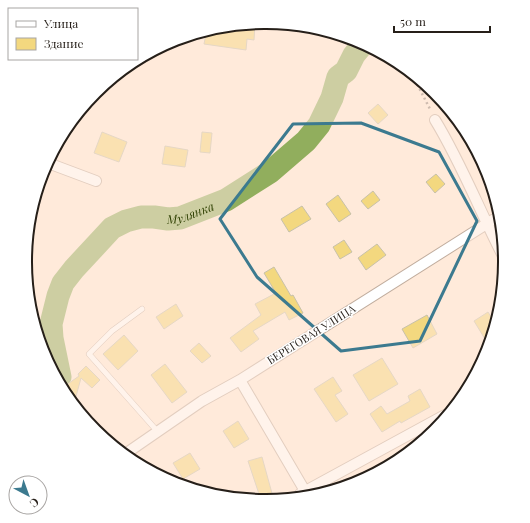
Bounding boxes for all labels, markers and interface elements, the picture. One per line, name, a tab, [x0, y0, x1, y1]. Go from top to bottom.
legend	[8, 8, 138, 60]
scale bar	[394, 8, 490, 34]
text: 50 m	[400, 13, 426, 29]
text: Улица	[43, 15, 78, 31]
text: Здание	[44, 35, 84, 51]
water label: Мулянка	[165, 198, 216, 227]
street label: БЕРЕГОВАЯ УЛИЦА	[264, 301, 358, 367]
north arrow	[8, 475, 48, 515]
text: С	[27, 495, 43, 511]

